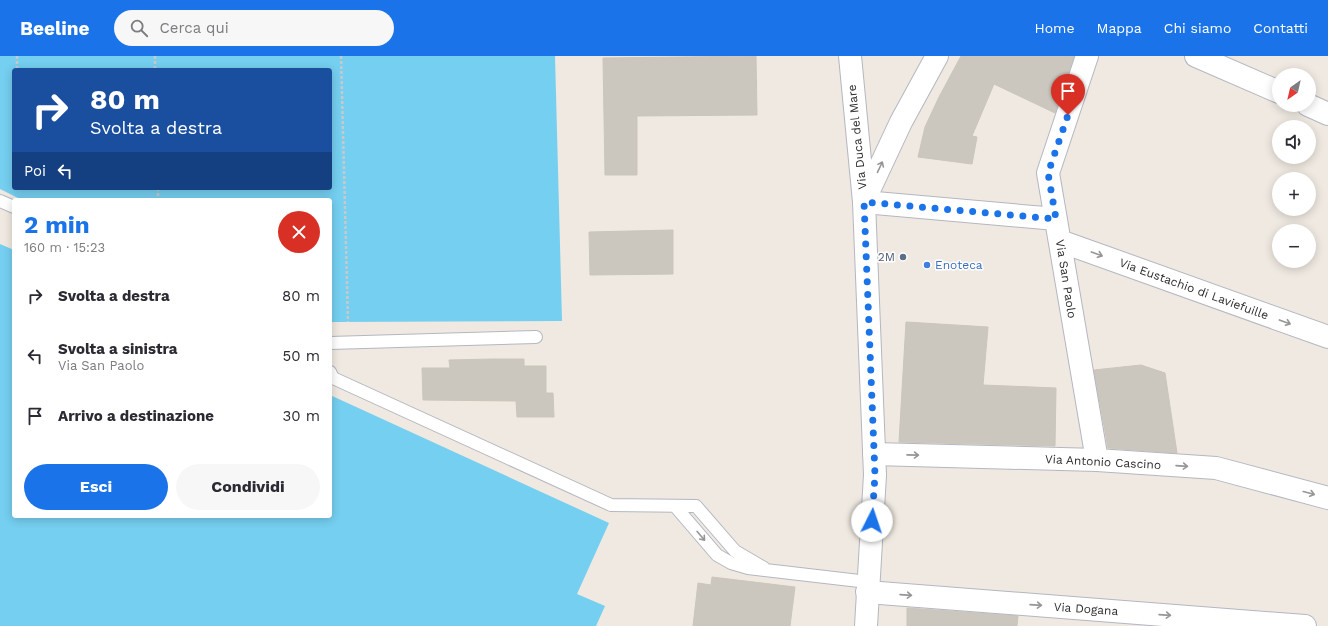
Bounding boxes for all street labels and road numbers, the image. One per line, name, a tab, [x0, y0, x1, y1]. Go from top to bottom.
street label: Via Duca del Mare	[845, 84, 869, 190]
street label: Via San Paolo	[1053, 239, 1079, 319]
street label: Via Eustachio di Laviefuille	[1118, 255, 1271, 323]
street label: Via Antonio Cascino	[1045, 452, 1161, 472]
street label: Via Dogana	[1053, 600, 1119, 618]

